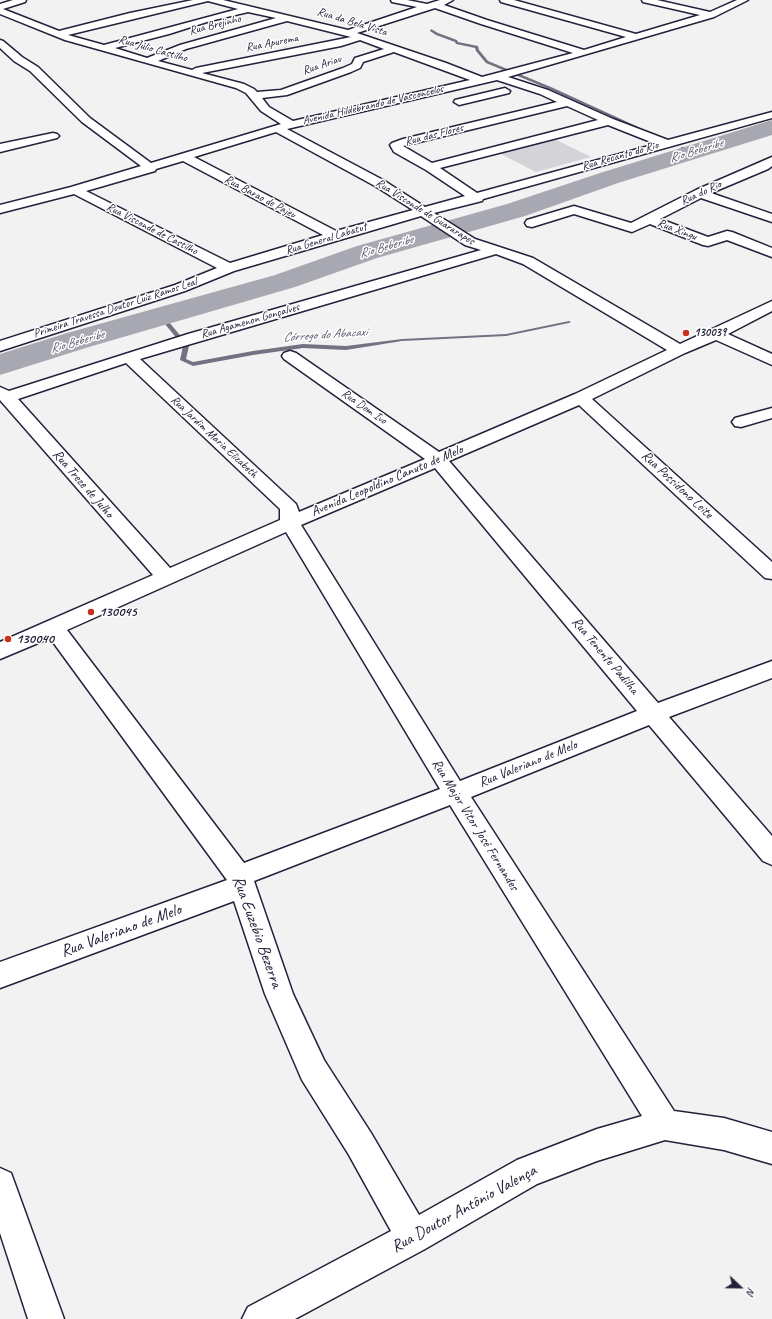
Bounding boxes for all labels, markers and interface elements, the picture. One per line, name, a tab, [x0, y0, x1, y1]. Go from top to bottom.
street label: Rua da Bela Vista	[315, 5, 389, 39]
street label: Rua Brejinho	[188, 12, 242, 38]
street label: Rua Apurema	[245, 31, 299, 55]
street label: Rua Júlio Castilho	[117, 32, 189, 66]
street label: Rua Ariau	[301, 52, 343, 78]
street label: Avenida Hildebrando de Vasconcelos	[301, 82, 445, 128]
street label: Rua das Flores	[403, 121, 465, 149]
water label: Rio Beberibe	[667, 136, 725, 166]
street label: Rua Recanto do Rio	[580, 138, 660, 174]
street label: Rua Barao de Pajeu	[222, 172, 298, 222]
street label: Rua Visconde de Guararapes	[373, 176, 477, 248]
street label: Rua do Rio	[678, 177, 724, 209]
street label: Rua Visconde de Castilho	[104, 200, 200, 258]
street label: Rua Xingu	[655, 216, 699, 244]
street label: Rua General Labatut	[284, 220, 368, 258]
water label: Rio Beberibe	[357, 232, 415, 262]
street label: Primeira Travessa Doutor Luiz Ramos Leal	[32, 275, 198, 341]
street label: Rua Agamenon Gonçalves	[199, 300, 301, 342]
water label: Córrego do Abacaxi	[283, 324, 367, 346]
place label: 130039	[694, 326, 726, 340]
water label: Rio Beberibe	[48, 327, 106, 357]
marker: 130039	[681, 328, 691, 338]
street label: Rua Dom Ivo	[339, 386, 389, 428]
street label: Rua Jardim Maria Elizabeth	[167, 393, 261, 481]
street label: Avenida Leopoldino Canuto de Melo	[309, 441, 465, 521]
street label: Rua Treze de Julho	[49, 446, 117, 522]
street label: Rua Possidono Leite	[638, 448, 716, 522]
place label: 130045	[99, 604, 137, 620]
marker: 130045	[86, 607, 96, 617]
street label: Rua Tenente Padilha	[568, 614, 642, 698]
place label: 130040	[16, 631, 54, 647]
marker: 130040	[3, 634, 13, 644]
street label: Rua Valeriano de Melo	[476, 737, 580, 791]
street label: Rua Major Vitor José Fernandes	[428, 756, 522, 894]
street label: Rua Euzebio Bezerra	[227, 873, 287, 991]
street label: Rua Valeriano de Melo	[58, 900, 184, 962]
street label: Rua Doutor Antônio Valença	[388, 1161, 540, 1257]
north arrow	[720, 1267, 760, 1307]
text: N	[743, 1286, 759, 1297]

